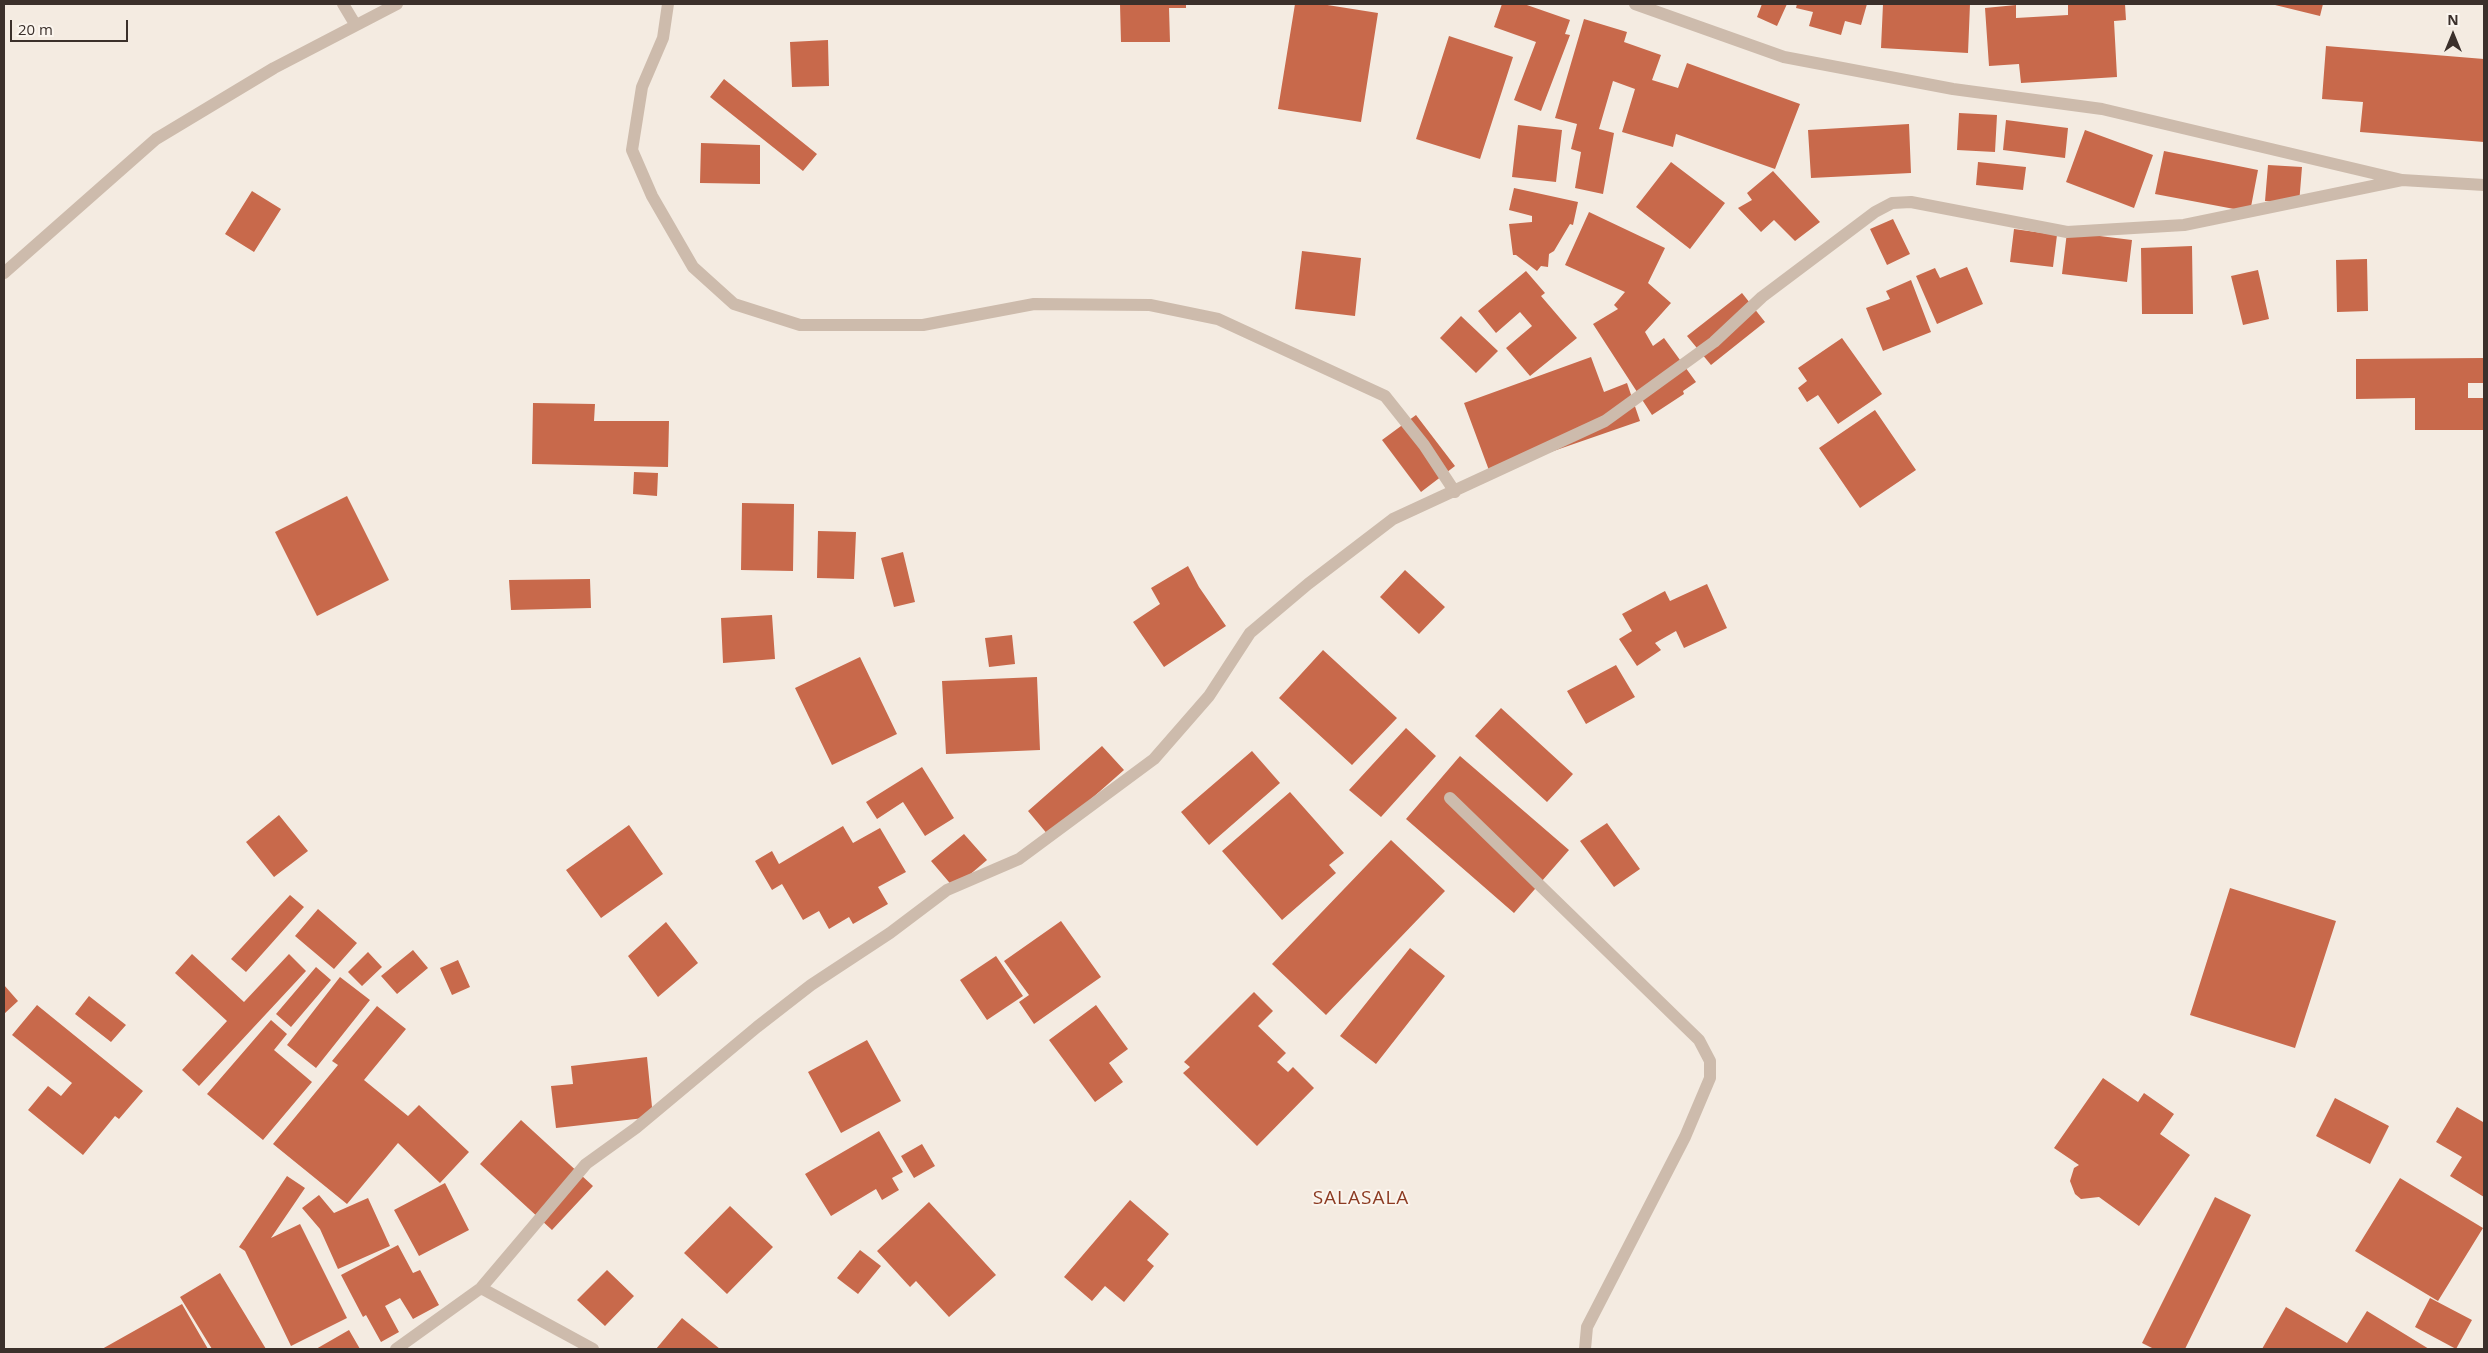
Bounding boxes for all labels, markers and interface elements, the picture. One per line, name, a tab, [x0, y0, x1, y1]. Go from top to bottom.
scale bar	[12, 10, 130, 42]
north arrow	[2428, 10, 2478, 60]
text: N	[2447, 10, 2459, 29]
text: 20 m	[18, 19, 53, 39]
district label: SALASALA	[1312, 1188, 1410, 1210]

